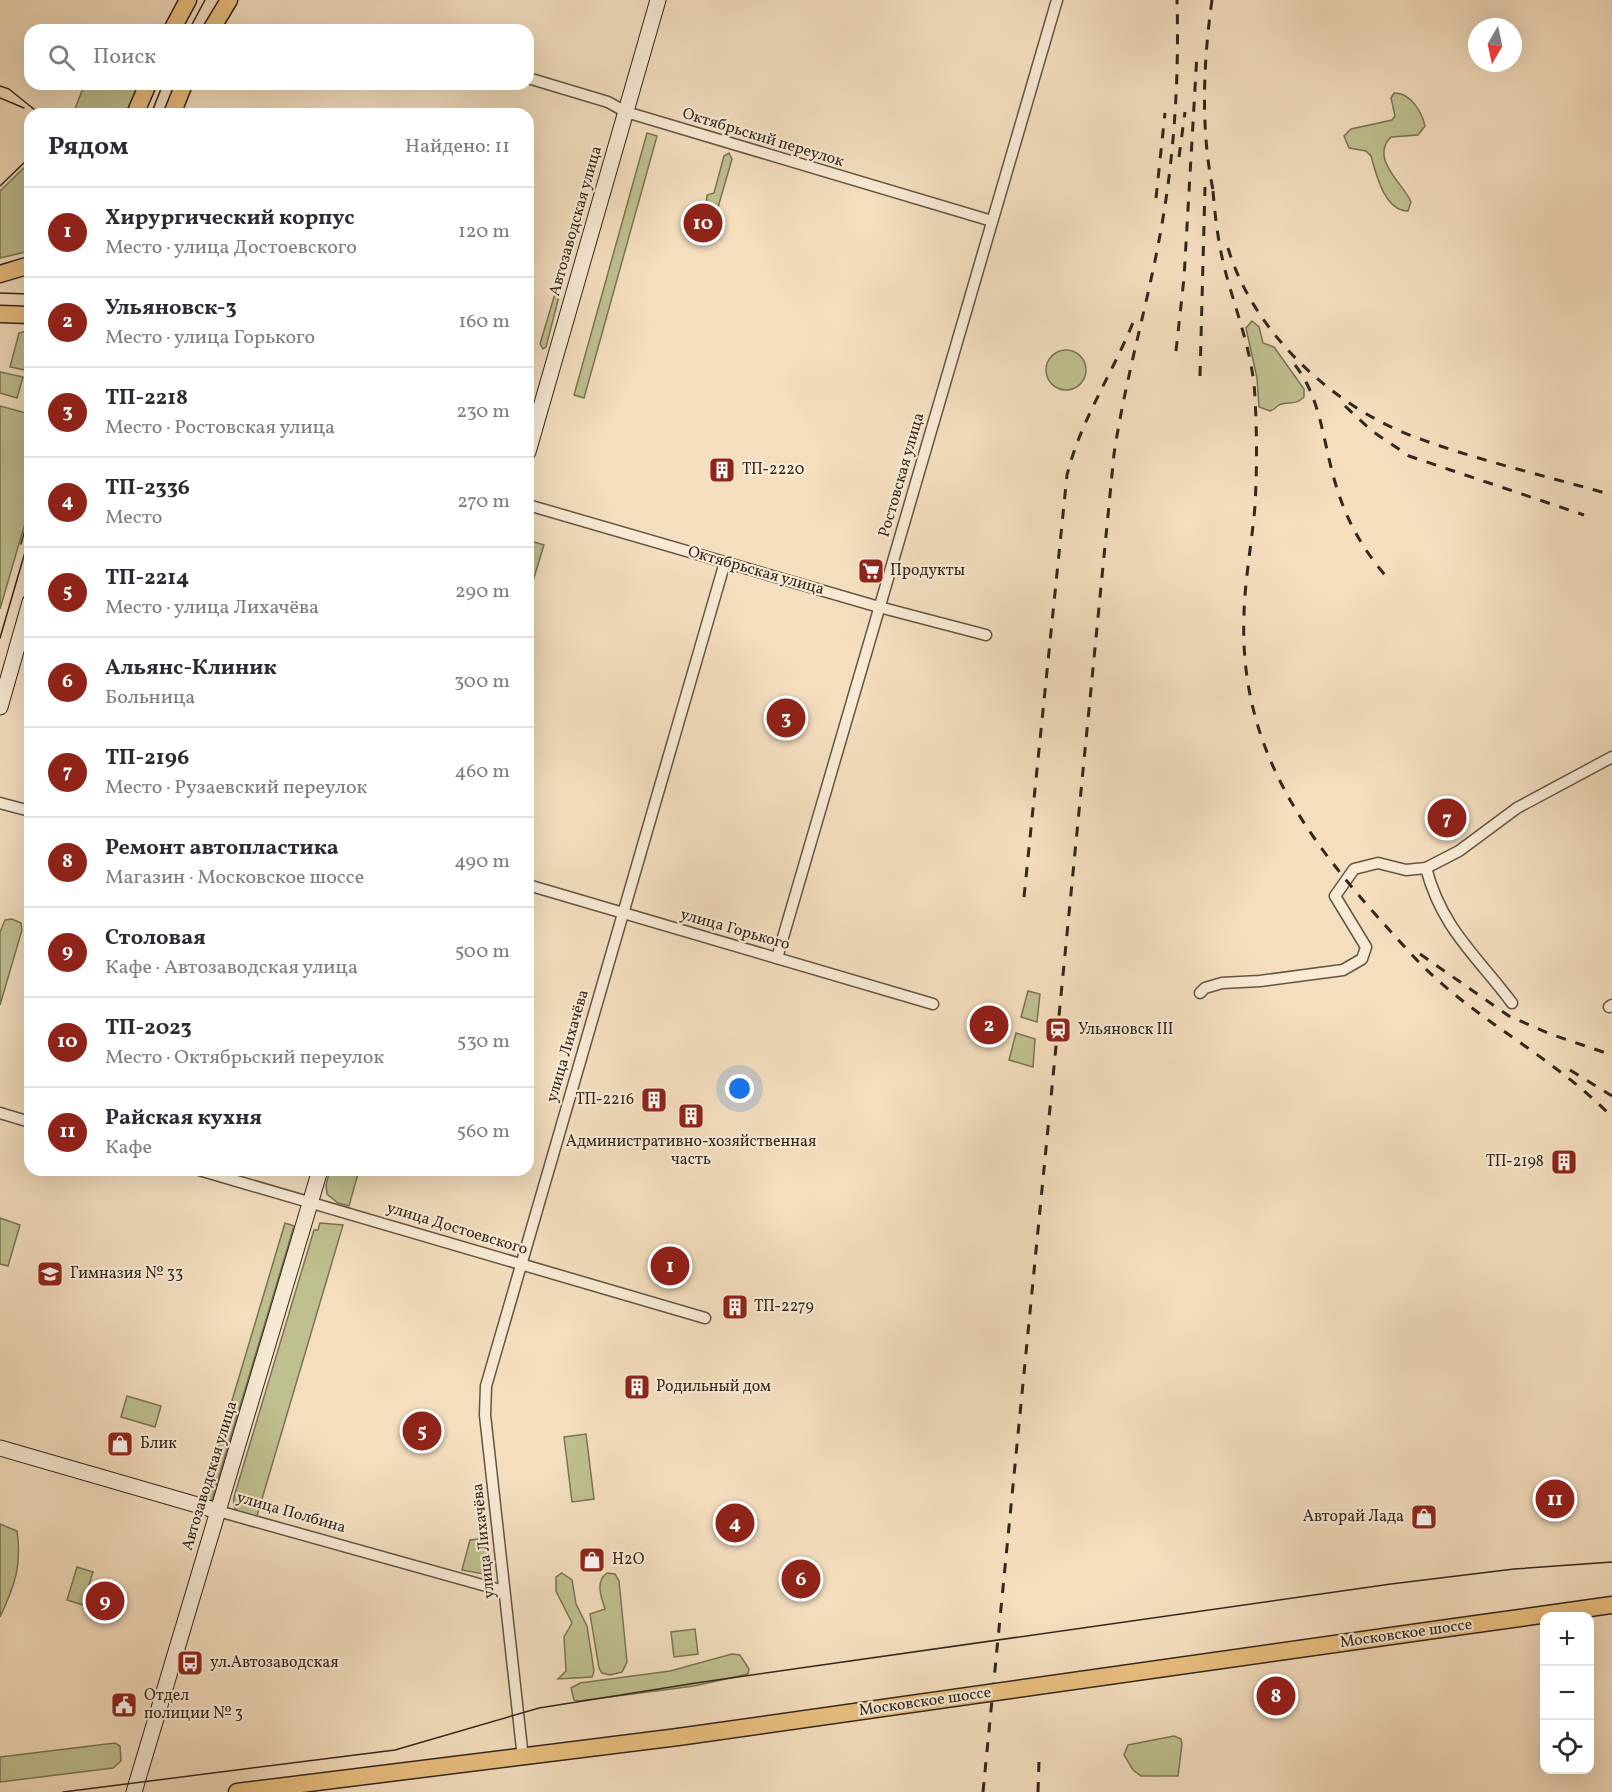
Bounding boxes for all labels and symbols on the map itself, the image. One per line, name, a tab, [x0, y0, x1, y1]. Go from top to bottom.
north arrow	[1468, 18, 1522, 72]
street label: Октябрьский переулок	[680, 103, 847, 173]
street label: Автозаводская улица	[544, 143, 608, 299]
pin: 10	[684, 200, 722, 246]
street label: Ростовская улица	[874, 410, 930, 540]
building icon: ТП-2220	[707, 455, 737, 485]
place label: ТП-2220	[742, 459, 804, 481]
street label: Октябрьская улица	[685, 541, 827, 601]
supermarket icon: Продукты	[856, 556, 886, 586]
place label: Продукты	[890, 560, 965, 582]
pin: 3	[766, 696, 806, 740]
pin: 7	[1428, 796, 1466, 840]
street label: улица Горького	[678, 904, 792, 956]
street label: улица Лихачёва	[541, 987, 595, 1105]
pin: 2	[970, 1002, 1008, 1048]
station icon: Ульяновск III	[1043, 1015, 1073, 1045]
place label: Ульяновск III	[1078, 1019, 1174, 1041]
your location	[725, 1074, 754, 1103]
building icon: ТП-2216	[639, 1085, 669, 1115]
place label: ТП-2216	[575, 1089, 634, 1111]
building icon: Административно-хозяйственная часть	[676, 1101, 706, 1131]
place label: Административно-хозяйственная часть	[566, 1131, 816, 1171]
building icon: ТП-2198	[1549, 1147, 1579, 1177]
place label: ТП-2198	[1486, 1151, 1544, 1173]
street label: улица Достоевского	[384, 1197, 530, 1261]
pin: 1	[650, 1244, 690, 1288]
school or university icon: Гимназия № 33	[35, 1259, 65, 1289]
place label: Гимназия № 33	[70, 1263, 183, 1285]
building icon: ТП-2279	[720, 1292, 750, 1322]
place label: ТП-2279	[754, 1296, 814, 1318]
building icon: Родильный дом	[622, 1372, 652, 1402]
place label: Родильный дом	[656, 1376, 771, 1398]
street label: Автозаводская улица	[177, 1399, 243, 1553]
pin: 5	[402, 1408, 442, 1454]
shop icon: Блик	[105, 1429, 135, 1459]
place label: Блик	[140, 1433, 177, 1455]
pin: 11	[1536, 1476, 1574, 1522]
street label: улица Лихачёва	[467, 1482, 501, 1600]
street label: улица Полбина	[234, 1487, 348, 1539]
pin: 4	[716, 1500, 754, 1546]
shop icon: Авторай Лада	[1409, 1502, 1439, 1532]
place label: Авторай Лада	[1303, 1506, 1404, 1528]
shop icon: H2O	[577, 1545, 607, 1575]
place label: H2O	[612, 1549, 645, 1571]
pin: 6	[782, 1556, 820, 1602]
pin: 9	[86, 1578, 124, 1624]
street label: Московское шоссе	[1338, 1614, 1474, 1654]
bus stop icon: ул.Автозаводская	[175, 1648, 205, 1678]
place label: ул.Автозаводская	[210, 1652, 339, 1674]
pin: 8	[1256, 1674, 1296, 1718]
street label: Московское шоссе	[857, 1682, 993, 1722]
place label: Отдел полиции № 3	[144, 1685, 243, 1725]
public building icon: Отдел полиции № 3	[109, 1690, 139, 1720]

